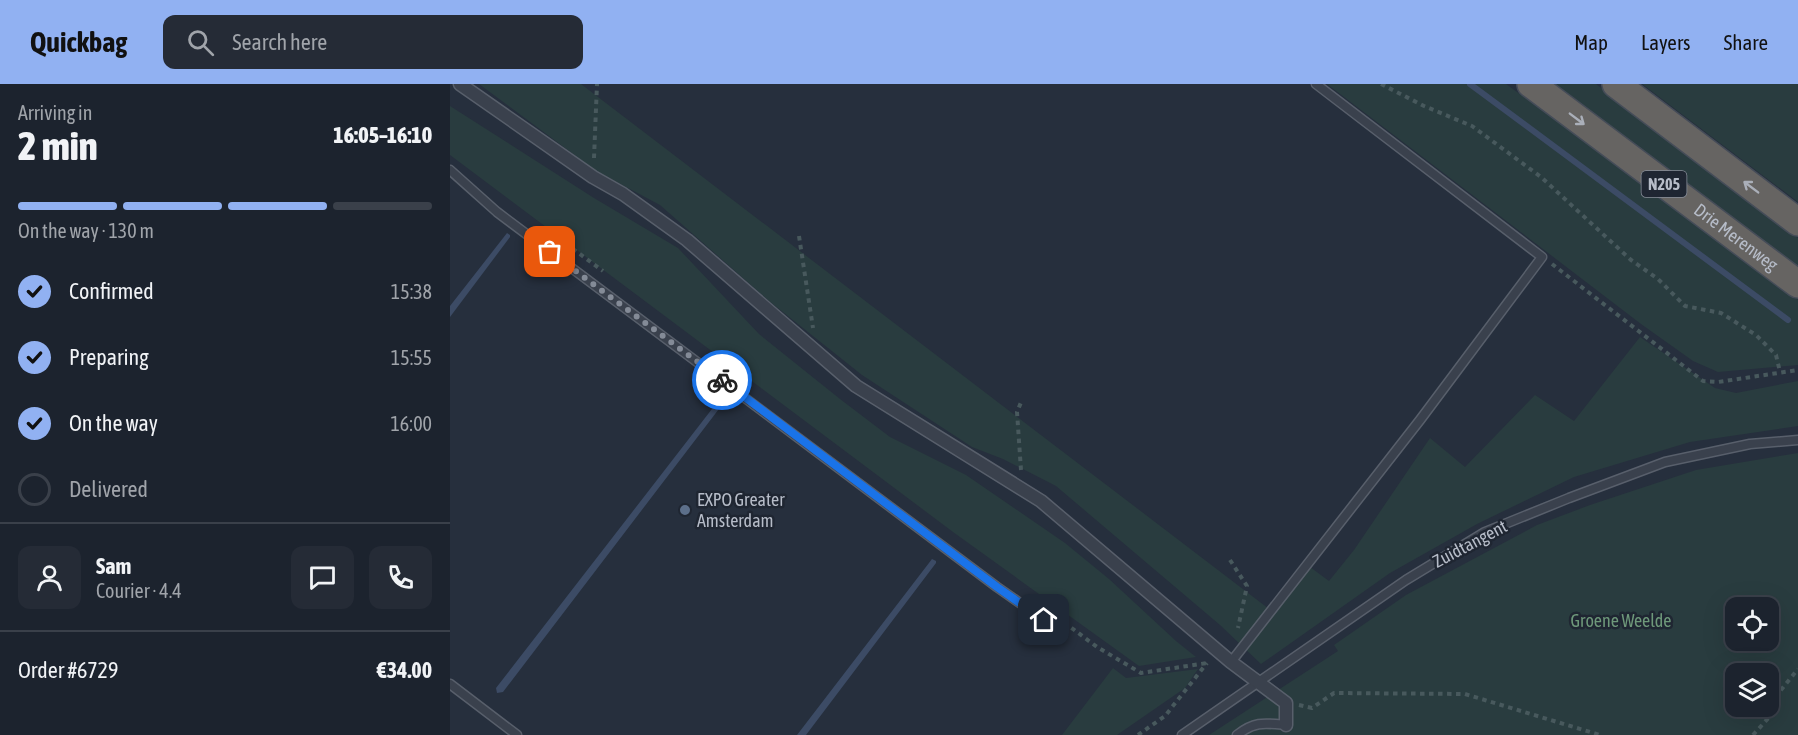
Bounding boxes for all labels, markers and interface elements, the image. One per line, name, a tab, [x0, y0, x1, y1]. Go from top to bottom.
search box	[163, 15, 583, 69]
text: Quickbag	[30, 26, 127, 58]
icon: search	[184, 26, 217, 59]
text: Search here	[232, 29, 327, 55]
text: Map	[1574, 30, 1608, 54]
text: Layers	[1641, 30, 1691, 54]
text: Share	[1724, 30, 1768, 54]
text: Arriving in	[18, 101, 92, 124]
one-way arrow	[1569, 113, 1585, 125]
text: 16:05–16:10	[333, 122, 432, 148]
text: 2 min	[18, 124, 98, 168]
road number: N205	[1642, 171, 1686, 197]
one-way arrow	[1744, 181, 1760, 193]
street label: Drie Merenweg	[1690, 199, 1782, 275]
text: On the way · 130 m	[18, 219, 154, 242]
pin	[524, 226, 575, 277]
icon: bag	[533, 235, 566, 268]
icon: check	[18, 275, 51, 308]
text: Confirmed	[69, 278, 154, 304]
text: 15:38	[391, 280, 432, 303]
icon: check	[18, 341, 51, 374]
text: Preparing	[69, 344, 149, 370]
text: 15:55	[391, 346, 432, 369]
courier	[692, 350, 752, 410]
icon: bike	[706, 364, 739, 397]
icon: check	[18, 407, 51, 440]
text: On the way	[69, 410, 158, 436]
text: 16:00	[390, 412, 432, 435]
text: Delivered	[69, 476, 148, 502]
place label: EXPO Greater Amsterdam	[697, 489, 785, 531]
marker: EXPO Greater Amsterdam	[678, 503, 692, 517]
street label: Zuidtangent	[1429, 515, 1511, 572]
button: person	[18, 546, 81, 609]
button: chat	[291, 546, 354, 609]
button: phone	[369, 546, 432, 609]
text: Sam	[96, 553, 131, 579]
text: Courier · 4.4	[96, 579, 182, 602]
pin	[1018, 594, 1069, 645]
map controls	[1725, 597, 1779, 717]
button: locate	[1725, 597, 1779, 651]
icon: home	[1027, 603, 1060, 636]
park label: Groene Weelde	[1571, 610, 1671, 631]
text: Order #6729	[18, 657, 118, 683]
text: €34.00	[377, 657, 432, 683]
button: layers	[1725, 663, 1779, 717]

